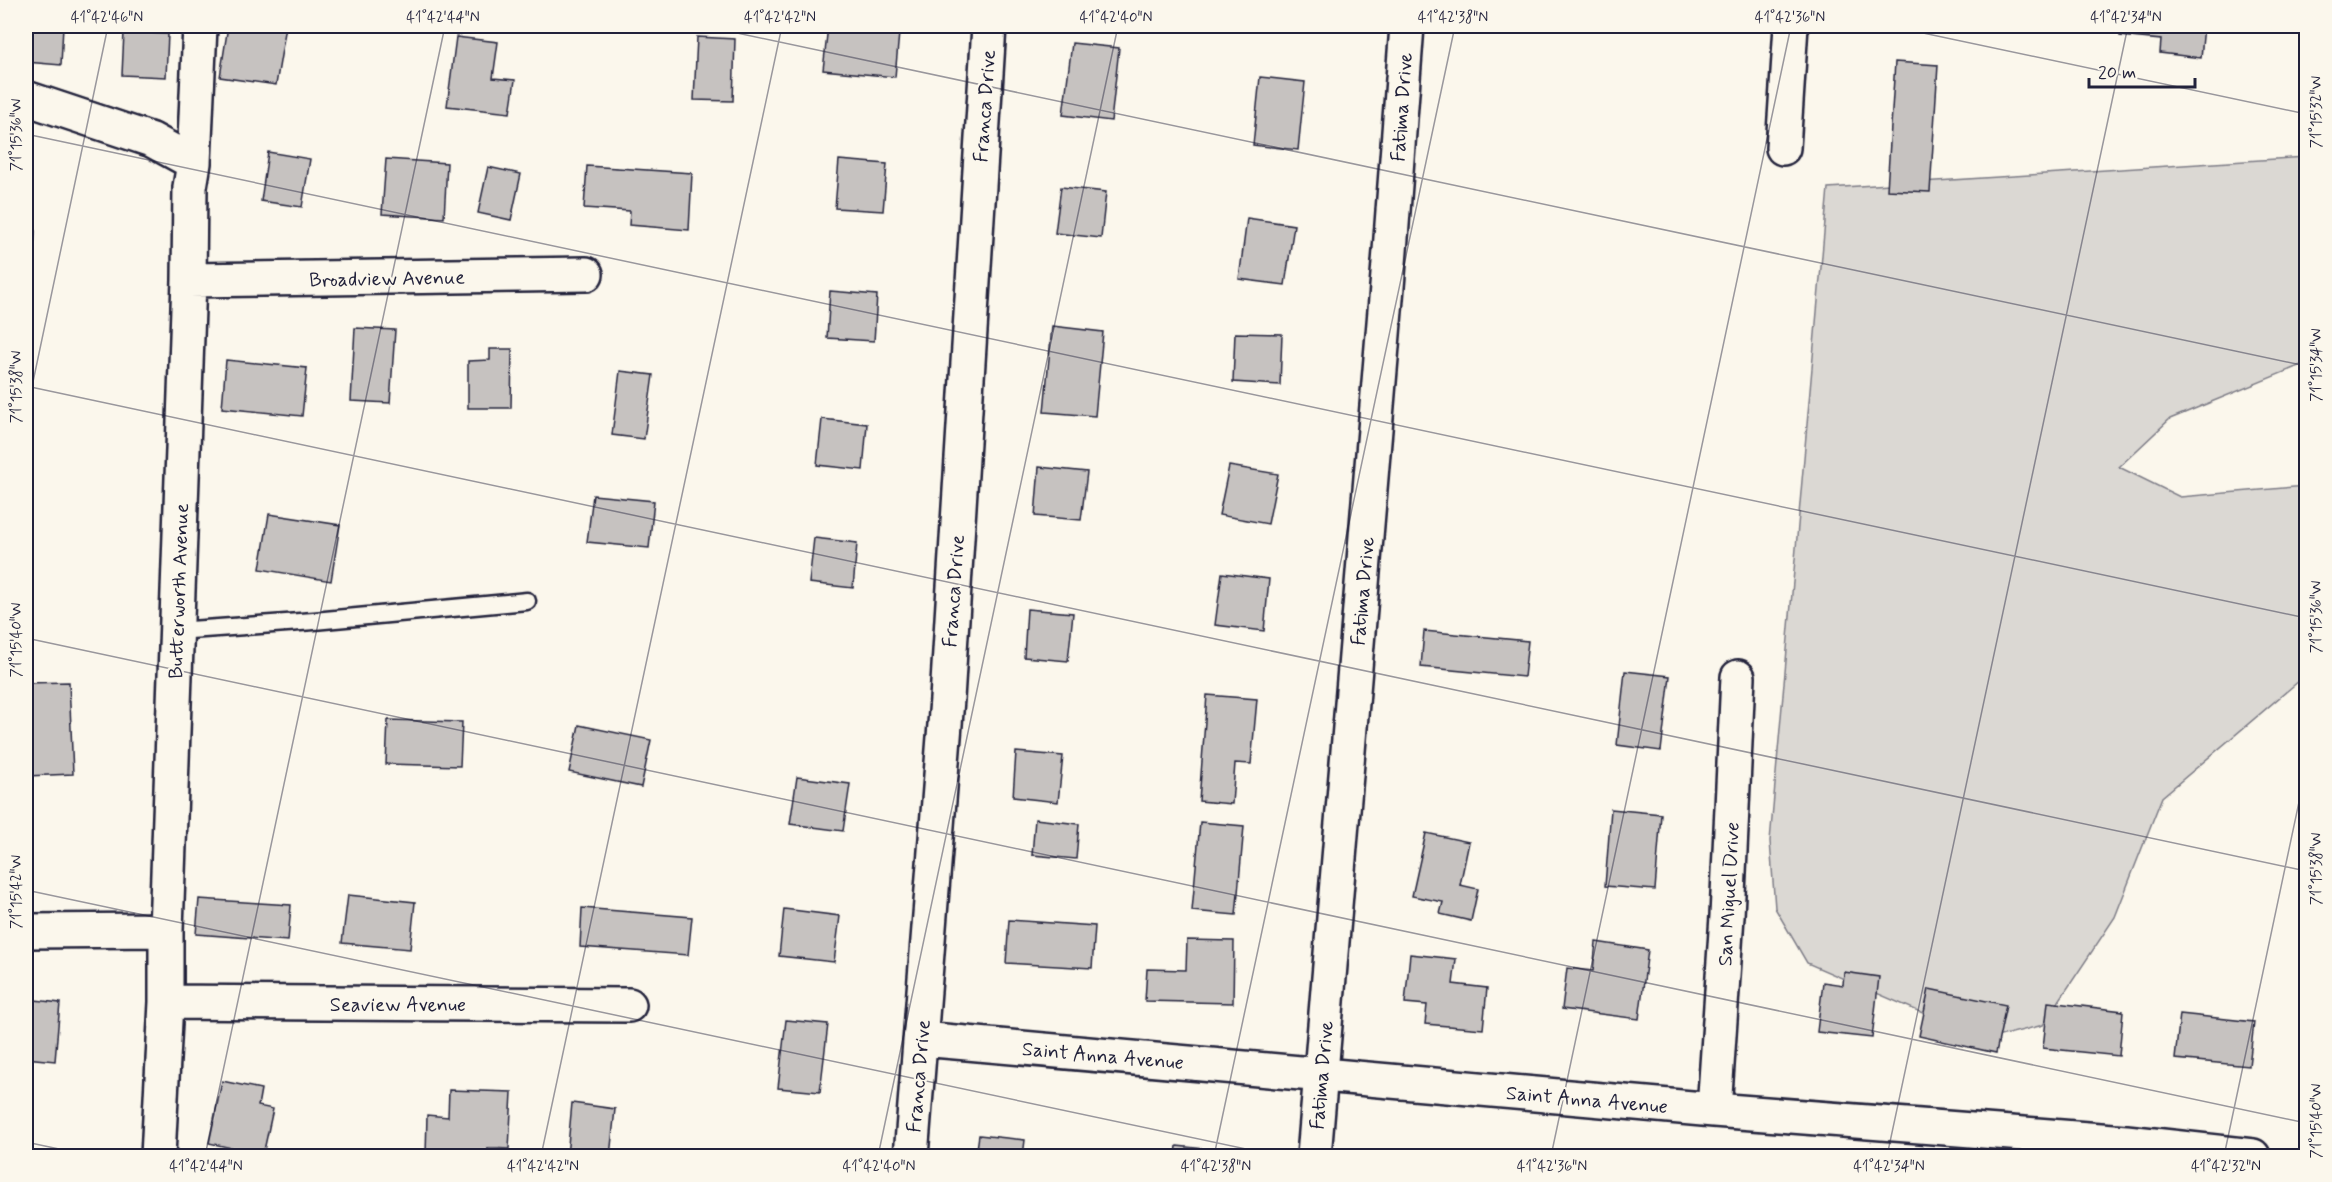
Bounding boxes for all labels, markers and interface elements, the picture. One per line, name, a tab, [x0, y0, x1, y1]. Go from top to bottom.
text: 41°42'46"N	[71, 8, 143, 28]
text: 41°42'44"N	[406, 8, 480, 28]
text: 41°42'42"N	[744, 8, 816, 28]
text: 41°42'40"N	[1080, 8, 1152, 28]
text: 41°42'38"N	[1418, 8, 1488, 28]
text: 41°42'36"N	[1755, 8, 1825, 28]
text: 41°42'34"N	[2090, 8, 2162, 28]
street label: Franca Drive	[968, 49, 1003, 163]
scale bar	[2089, 51, 2196, 89]
street label: Fatima Drive	[1385, 52, 1420, 162]
text: 20 m	[2098, 61, 2136, 85]
text: 71°15'32"W	[2307, 76, 2327, 148]
text: 71°15'36"W	[7, 99, 27, 171]
street label: Broadview Avenue	[309, 265, 465, 294]
text: 71°15'34"W	[2307, 328, 2327, 402]
text: 71°15'38"W	[7, 351, 27, 423]
street label: Butterworth Avenue	[163, 503, 196, 679]
street label: Franca Drive	[937, 534, 972, 648]
street label: Fatima Drive	[1345, 536, 1382, 647]
text: 71°15'36"W	[2307, 581, 2327, 653]
text: 71°15'40"W	[7, 603, 27, 677]
street label: San Miguel Drive	[1712, 821, 1747, 967]
text: 71°15'38"W	[2307, 833, 2327, 905]
text: 71°15'42"W	[7, 855, 27, 929]
street label: Seaview Avenue	[330, 992, 466, 1019]
street label: Franca Drive	[901, 1019, 938, 1134]
street label: Fatima Drive	[1304, 1020, 1341, 1131]
street label: Saint Anna Avenue	[1021, 1036, 1185, 1077]
street label: Saint Anna Avenue	[1505, 1080, 1669, 1121]
text: 71°15'40"W	[2307, 1084, 2327, 1158]
text: 41°42'44"N	[169, 1157, 243, 1177]
text: 41°42'42"N	[507, 1157, 579, 1177]
text: 41°42'40"N	[843, 1157, 915, 1177]
text: 41°42'38"N	[1181, 1157, 1251, 1177]
text: 41°42'36"N	[1517, 1157, 1587, 1177]
text: 41°42'34"N	[1853, 1157, 1925, 1177]
text: 41°42'32"N	[2191, 1157, 2261, 1177]

